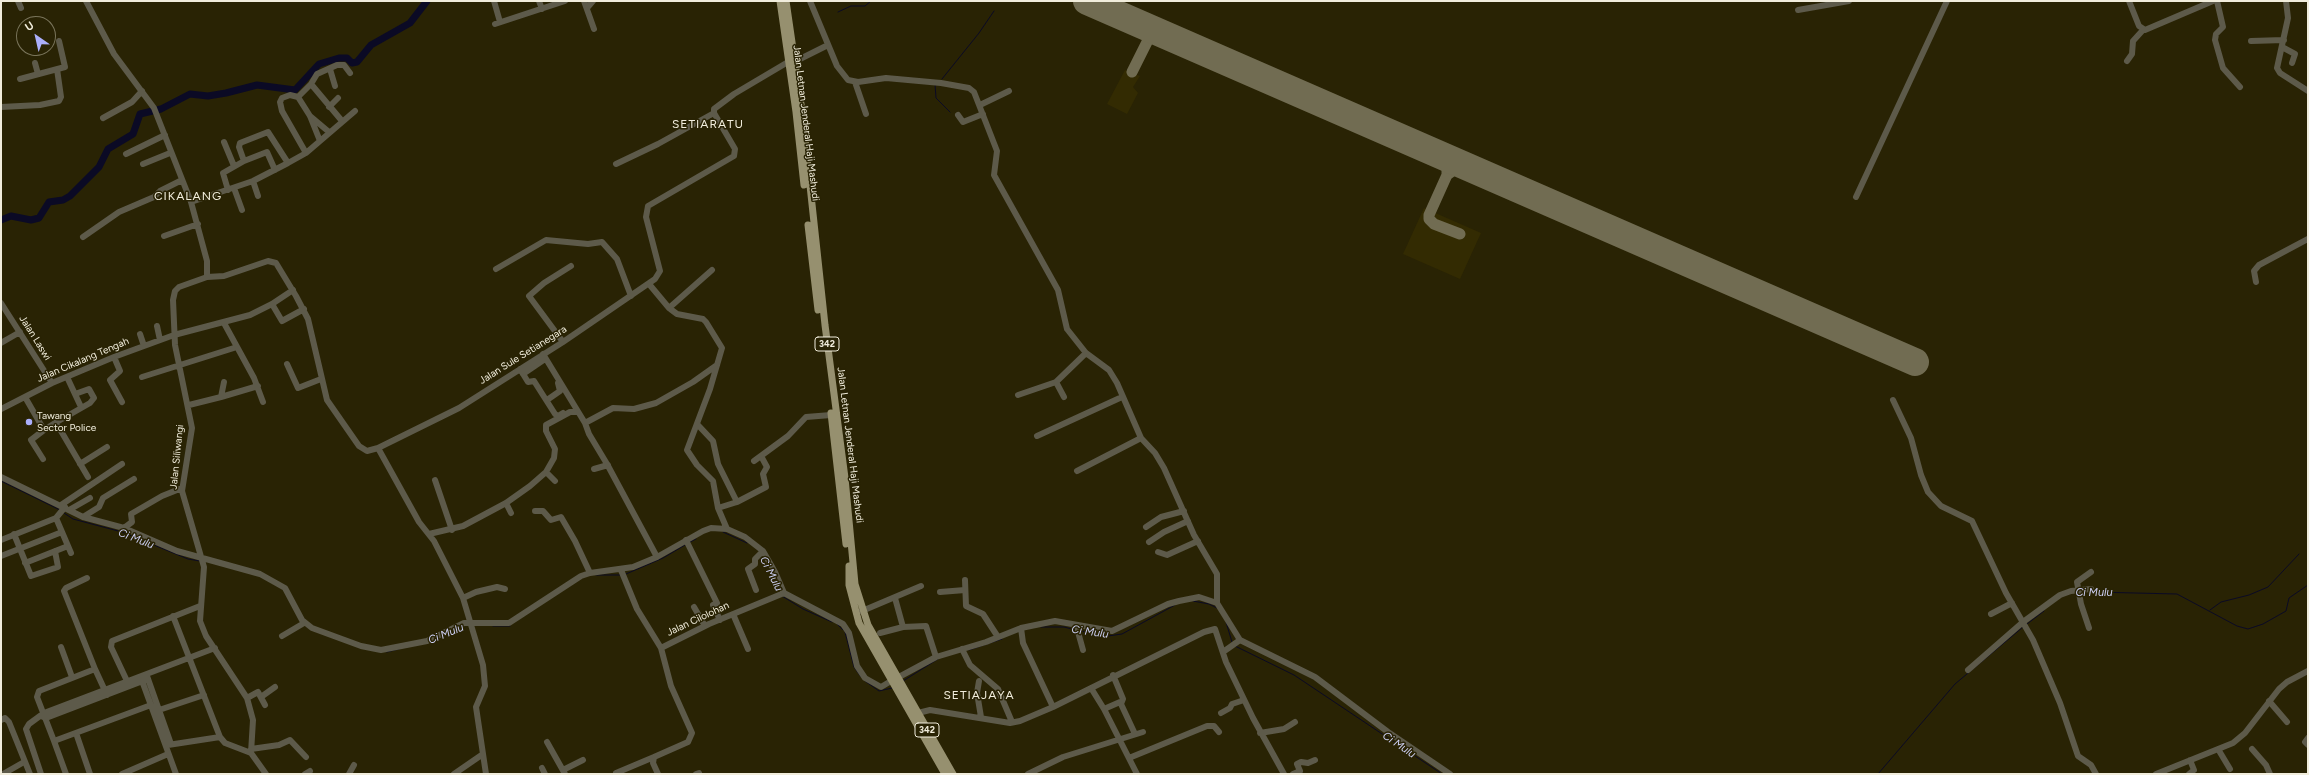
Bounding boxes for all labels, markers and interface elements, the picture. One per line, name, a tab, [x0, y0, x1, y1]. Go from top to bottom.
north arrow	[16, 16, 56, 56]
text: U	[23, 19, 36, 34]
street label: Jalan Letnan Jenderal Haji Mashudi	[790, 44, 822, 202]
district label: SETIARATU	[672, 117, 744, 131]
district label: CIKALANG	[154, 189, 222, 203]
street label: Jalan Laswi	[16, 313, 54, 363]
street label: Jalan Sule Setianegara	[477, 323, 569, 387]
street label: Jalan Cikalang Tengah	[35, 335, 131, 385]
road number: 342	[815, 337, 839, 351]
street label: Jalan Letnan Jenderal Haji Mashudi	[834, 366, 866, 524]
place label: Tawang Sector Police	[37, 410, 96, 434]
marker: Tawang Sector Police	[24, 417, 34, 427]
street label: Jalan Siliwangi	[168, 424, 186, 490]
water label: Ci Mulu	[116, 526, 156, 552]
water label: Ci Mulu	[757, 554, 785, 594]
water label: Ci Mulu	[2075, 586, 2113, 600]
street label: Jalan Cilolohan	[665, 599, 731, 639]
water label: Ci Mulu	[426, 621, 466, 647]
water label: Ci Mulu	[1071, 623, 1109, 641]
district label: SETIAJAYA	[943, 688, 1015, 702]
road number: 342	[915, 723, 939, 737]
water label: Ci Mulu	[1380, 729, 1418, 761]

